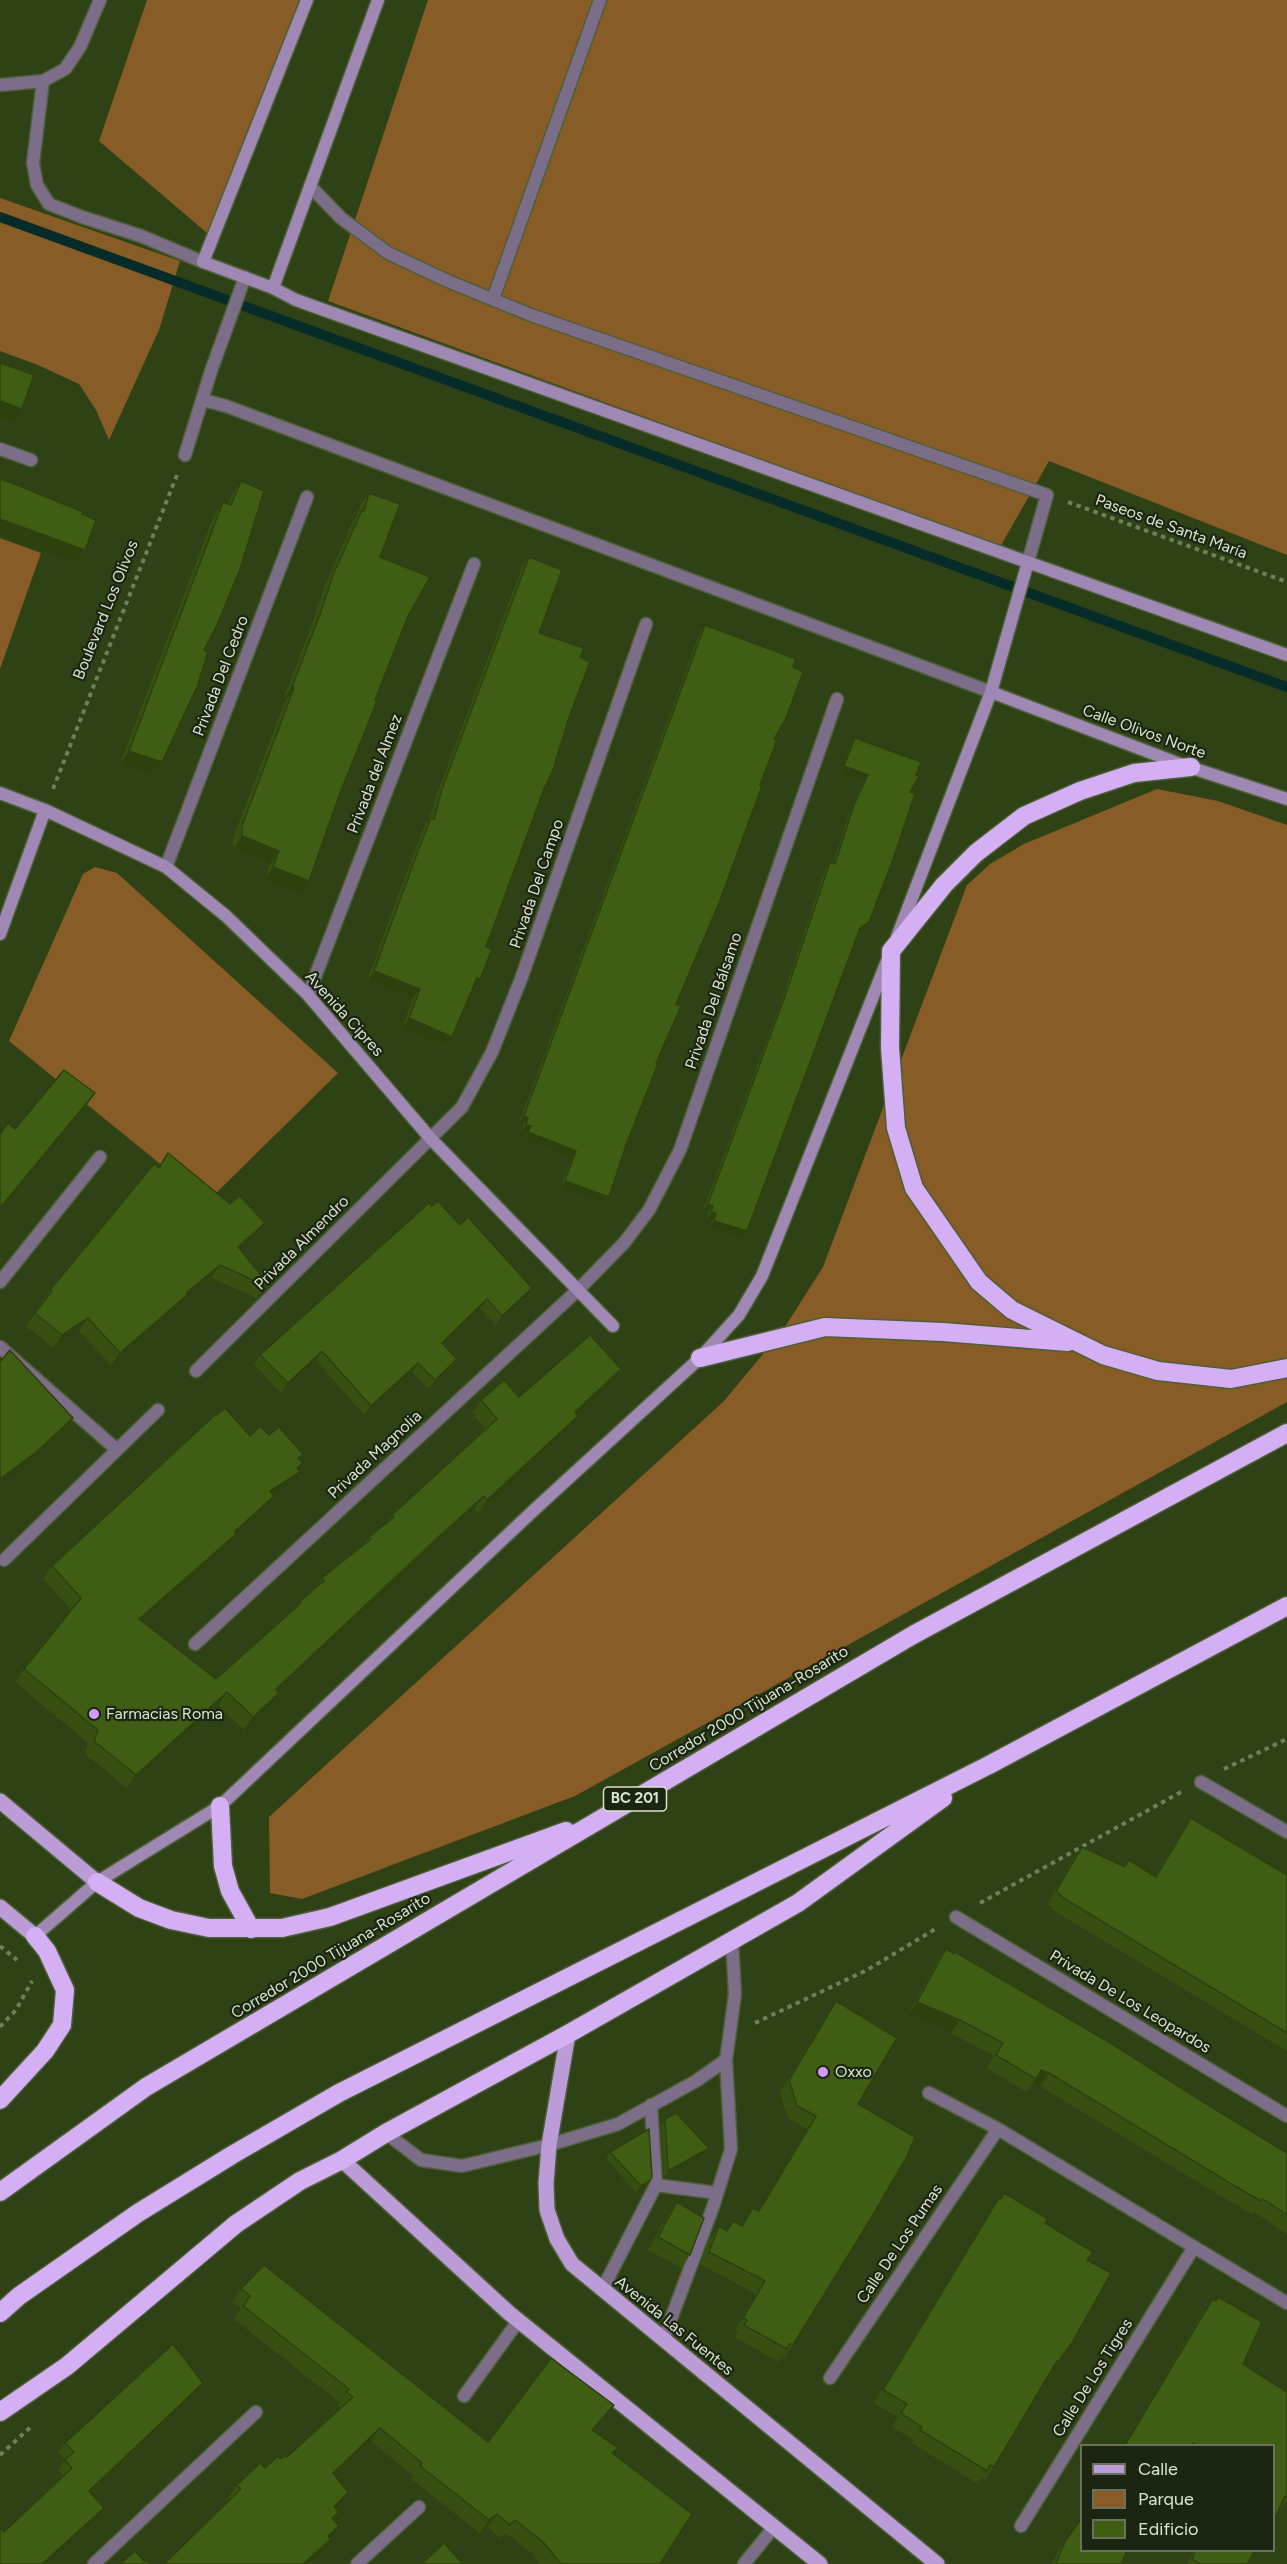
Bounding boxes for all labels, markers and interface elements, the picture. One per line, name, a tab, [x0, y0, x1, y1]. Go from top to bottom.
street label: Paseos de Santa María	[1092, 491, 1250, 563]
street label: Boulevard Los Olivos	[69, 538, 143, 682]
street label: Privada Del Cedro	[189, 613, 253, 739]
street label: Calle Olivos Norte	[1080, 701, 1208, 763]
street label: Privada del Almez	[343, 712, 407, 836]
street label: Privada Del Campo	[506, 817, 568, 951]
street label: Privada Del Bálsamo	[682, 930, 746, 1072]
street label: Avenida Cipres	[301, 967, 387, 1061]
street label: Privada Almendro	[251, 1192, 353, 1294]
street label: Privada Magnolia	[324, 1407, 426, 1503]
street label: Corredor 2000 Tijuana-Rosarito	[646, 1642, 852, 1776]
place label: Farmacias Roma	[106, 1704, 223, 1724]
marker: Farmacias Roma	[87, 1707, 101, 1721]
road number: BC 201	[604, 1787, 666, 1811]
street label: Corredor 2000 Tijuana-Rosarito	[228, 1889, 434, 2023]
street label: Privada De Los Leopardos	[1046, 1946, 1214, 2058]
place label: Oxxo	[835, 2062, 872, 2082]
marker: Oxxo	[816, 2065, 830, 2079]
street label: Calle De Los Pumas	[853, 2181, 947, 2307]
street label: Avenida Las Fuentes	[611, 2272, 737, 2380]
street label: Calle De Los Tigres	[1049, 2315, 1137, 2441]
legend	[1080, 2444, 1275, 2552]
text: Calle	[1138, 2458, 1178, 2480]
text: Parque	[1138, 2488, 1194, 2510]
text: Edificio	[1138, 2518, 1199, 2540]

